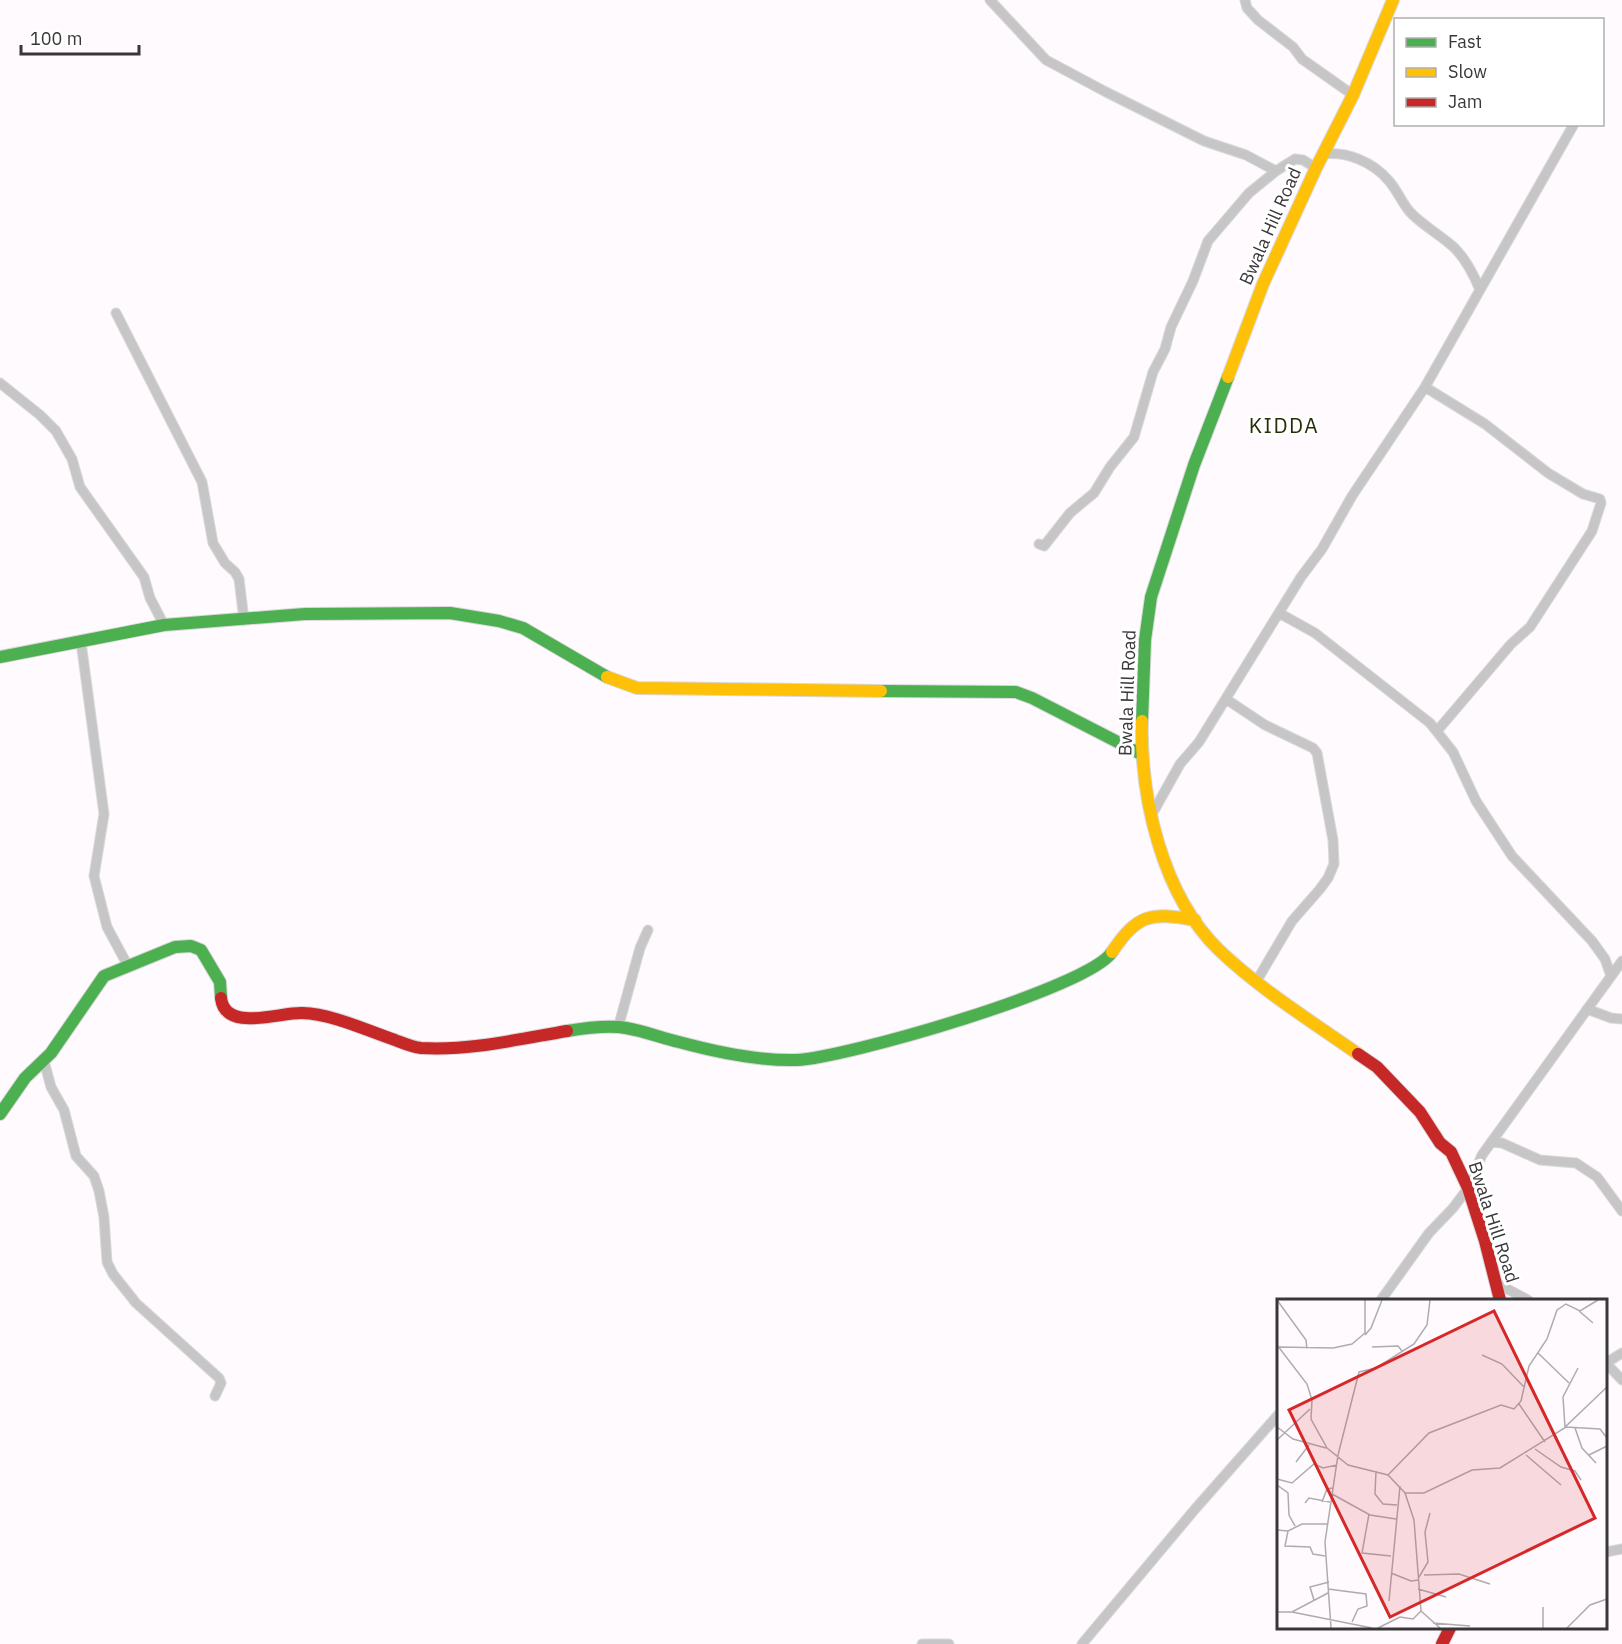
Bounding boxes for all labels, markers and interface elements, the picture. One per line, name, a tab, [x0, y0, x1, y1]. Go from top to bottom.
scale bar	[21, 18, 140, 56]
legend	[1394, 18, 1604, 126]
text: 100 m	[30, 27, 82, 50]
text: Fast	[1448, 30, 1482, 53]
text: Slow	[1448, 60, 1487, 83]
text: Jam	[1448, 90, 1483, 113]
street label: Bwala Hill Road	[1234, 164, 1306, 288]
district label: KIDDA	[1249, 411, 1319, 439]
street label: Bwala Hill Road	[1113, 630, 1141, 756]
street label: Bwala Hill Road	[1464, 1158, 1524, 1286]
inset map	[1277, 1299, 1607, 1629]

